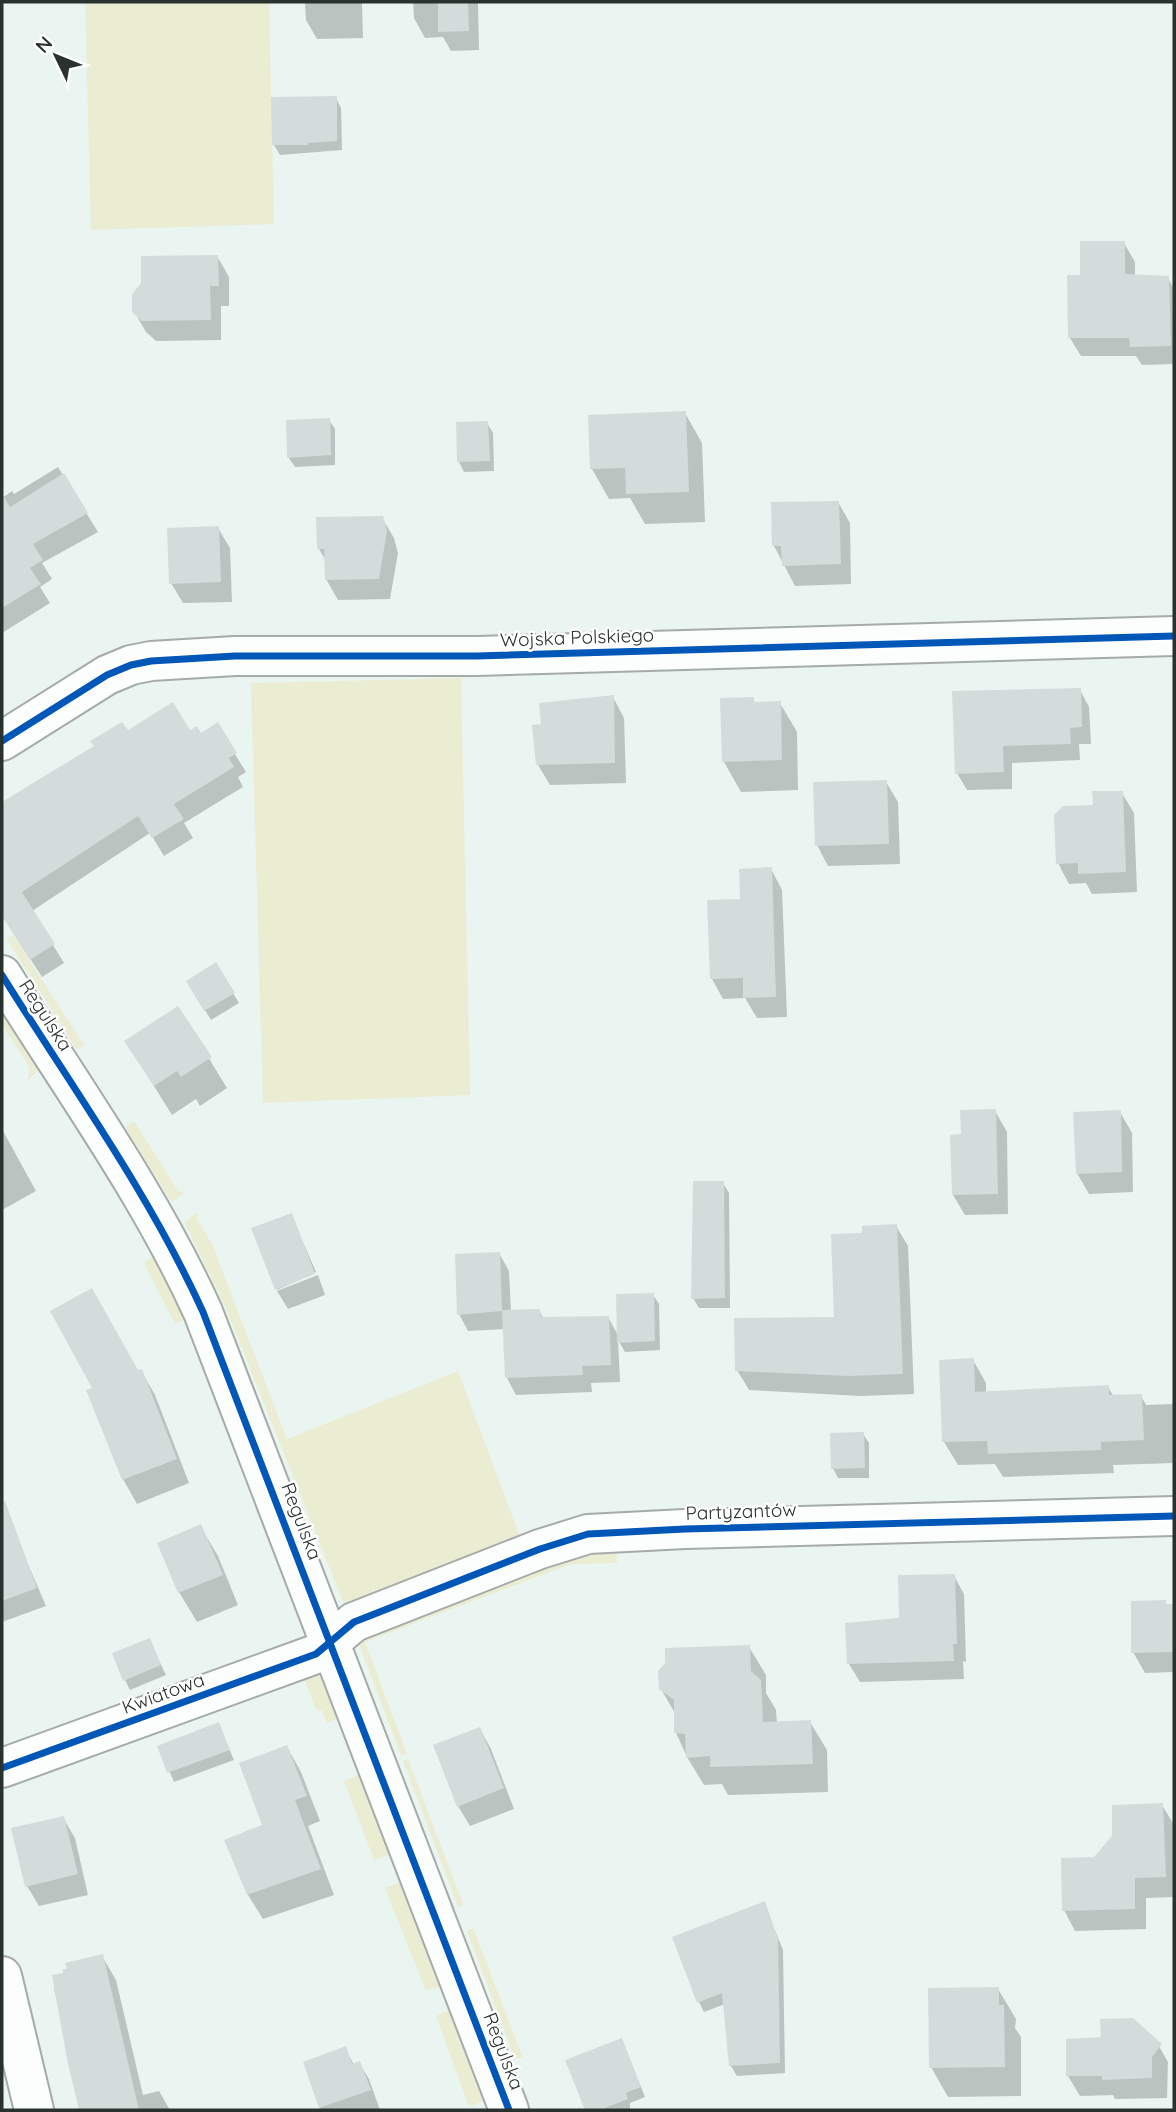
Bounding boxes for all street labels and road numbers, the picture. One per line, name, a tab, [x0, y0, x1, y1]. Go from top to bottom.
street label: Wojska Polskiego	[500, 622, 654, 652]
street label: Regulska	[14, 975, 78, 1055]
street label: Regulska	[276, 1479, 328, 1563]
street label: Partyzantów	[685, 1497, 797, 1525]
street label: Kwiatowa	[118, 1667, 208, 1719]
street label: Regulska	[478, 2009, 530, 2093]

